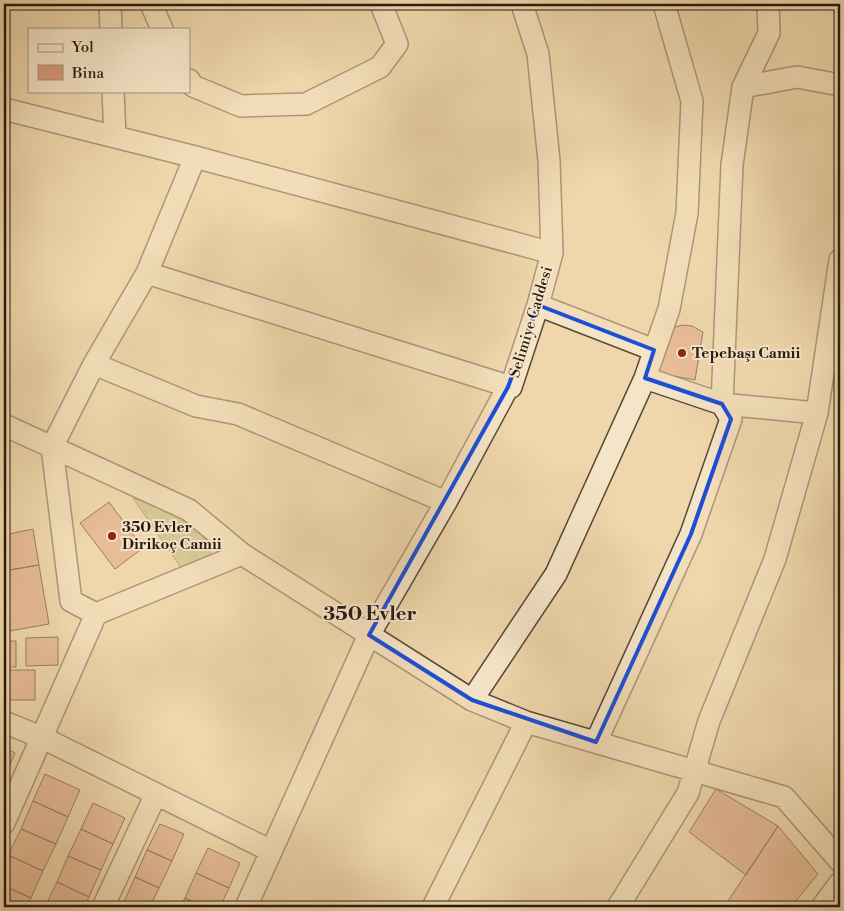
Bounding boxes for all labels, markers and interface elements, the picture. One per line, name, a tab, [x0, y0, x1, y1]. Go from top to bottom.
legend	[28, 28, 190, 92]
text: Yol	[71, 38, 94, 57]
text: Bina	[71, 64, 104, 83]
street label: Selimiye Caddesi	[505, 264, 557, 380]
place label: Tepebaşı Camii	[692, 344, 800, 363]
marker: Tepebaşı Camii	[676, 347, 688, 359]
place label: 350 Evler Dirikoç Camii	[122, 518, 222, 554]
marker: 350 Evler Dirikoç Camii	[106, 530, 118, 542]
district label: 350 Evler	[323, 602, 417, 627]

